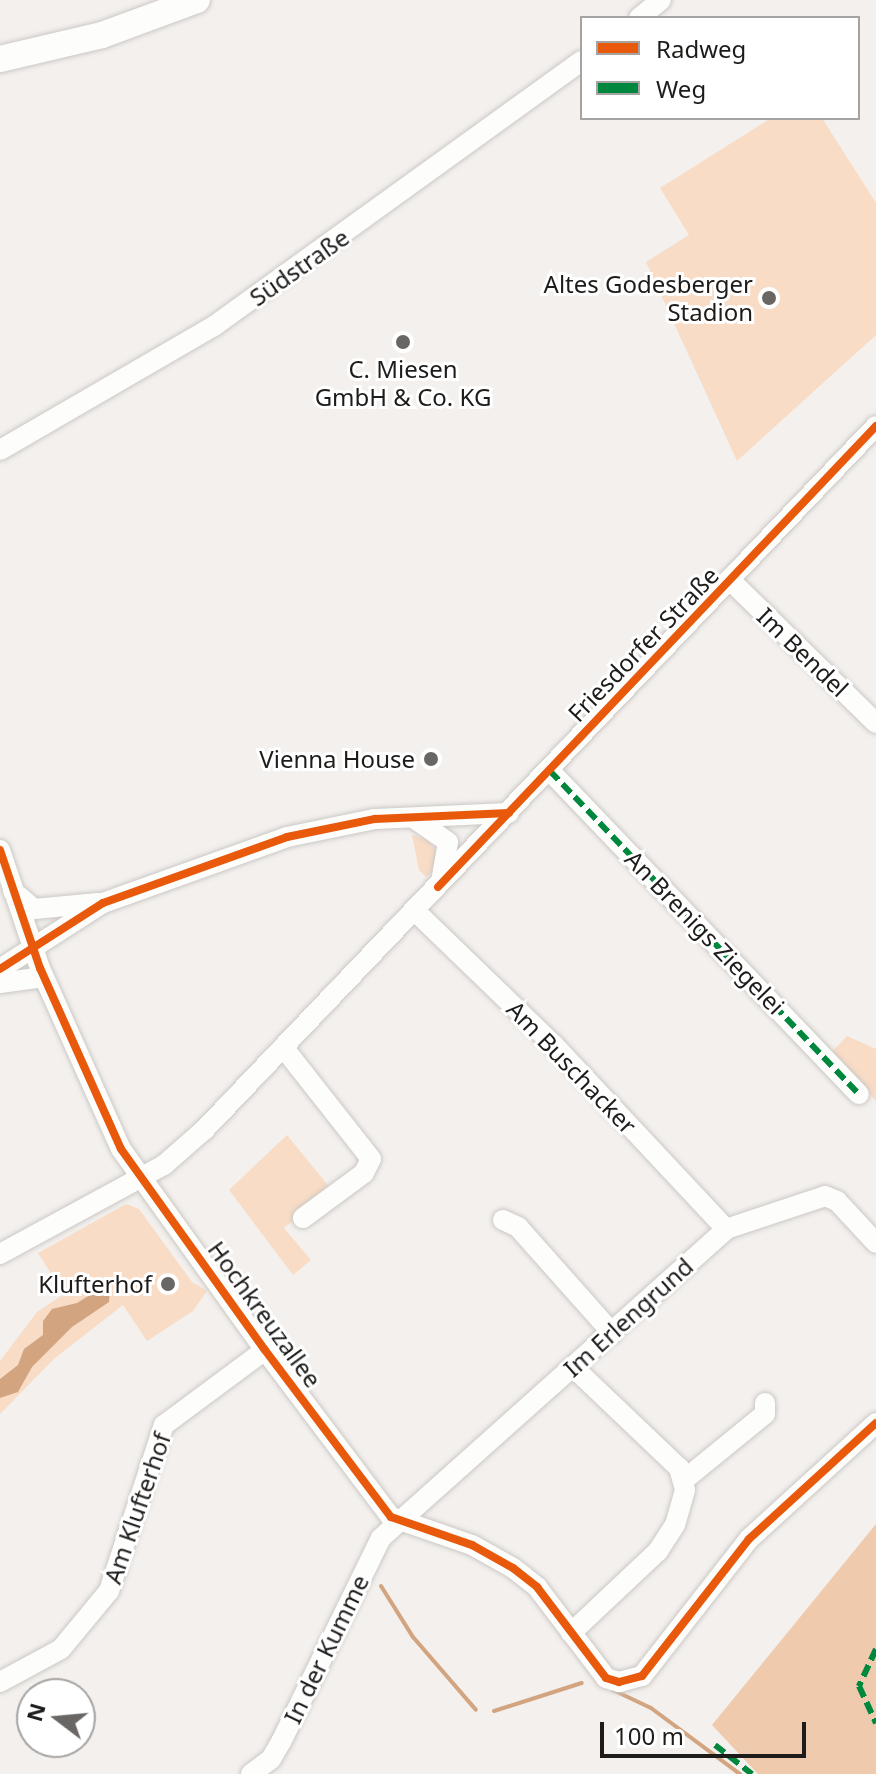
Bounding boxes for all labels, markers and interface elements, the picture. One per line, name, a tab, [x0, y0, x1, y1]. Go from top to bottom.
legend	[580, 16, 860, 120]
text: Radweg	[656, 32, 746, 65]
text: Weg	[656, 72, 706, 105]
street label: Südstraße	[244, 222, 354, 312]
place label: Altes Godesberger Stadion	[544, 270, 753, 326]
marker: Altes Godesberger Stadion	[760, 289, 778, 307]
marker: C. Miesen GmbH & Co. KG	[394, 333, 412, 351]
place label: C. Miesen GmbH & Co. KG	[315, 355, 491, 411]
street label: Friesdorfer Straße	[562, 561, 724, 727]
street label: Im Bendel	[752, 602, 854, 702]
place label: Vienna House	[259, 745, 415, 773]
marker: Vienna House	[422, 750, 440, 768]
street label: An Brenigs Ziegelei	[620, 844, 790, 1020]
street label: Am Buschacker	[501, 995, 643, 1139]
street label: Hochkreuzallee	[202, 1235, 328, 1393]
street label: Im Erlengrund	[558, 1252, 698, 1382]
place label: Klufterhof	[38, 1270, 152, 1298]
marker: Klufterhof	[159, 1275, 177, 1293]
street label: Am Klufterhof	[98, 1429, 176, 1587]
street label: In der Kumme	[278, 1570, 374, 1728]
north arrow	[16, 1678, 96, 1758]
text: N	[18, 1699, 52, 1725]
scale bar	[604, 1706, 810, 1756]
text: 100 m	[614, 1719, 684, 1752]

